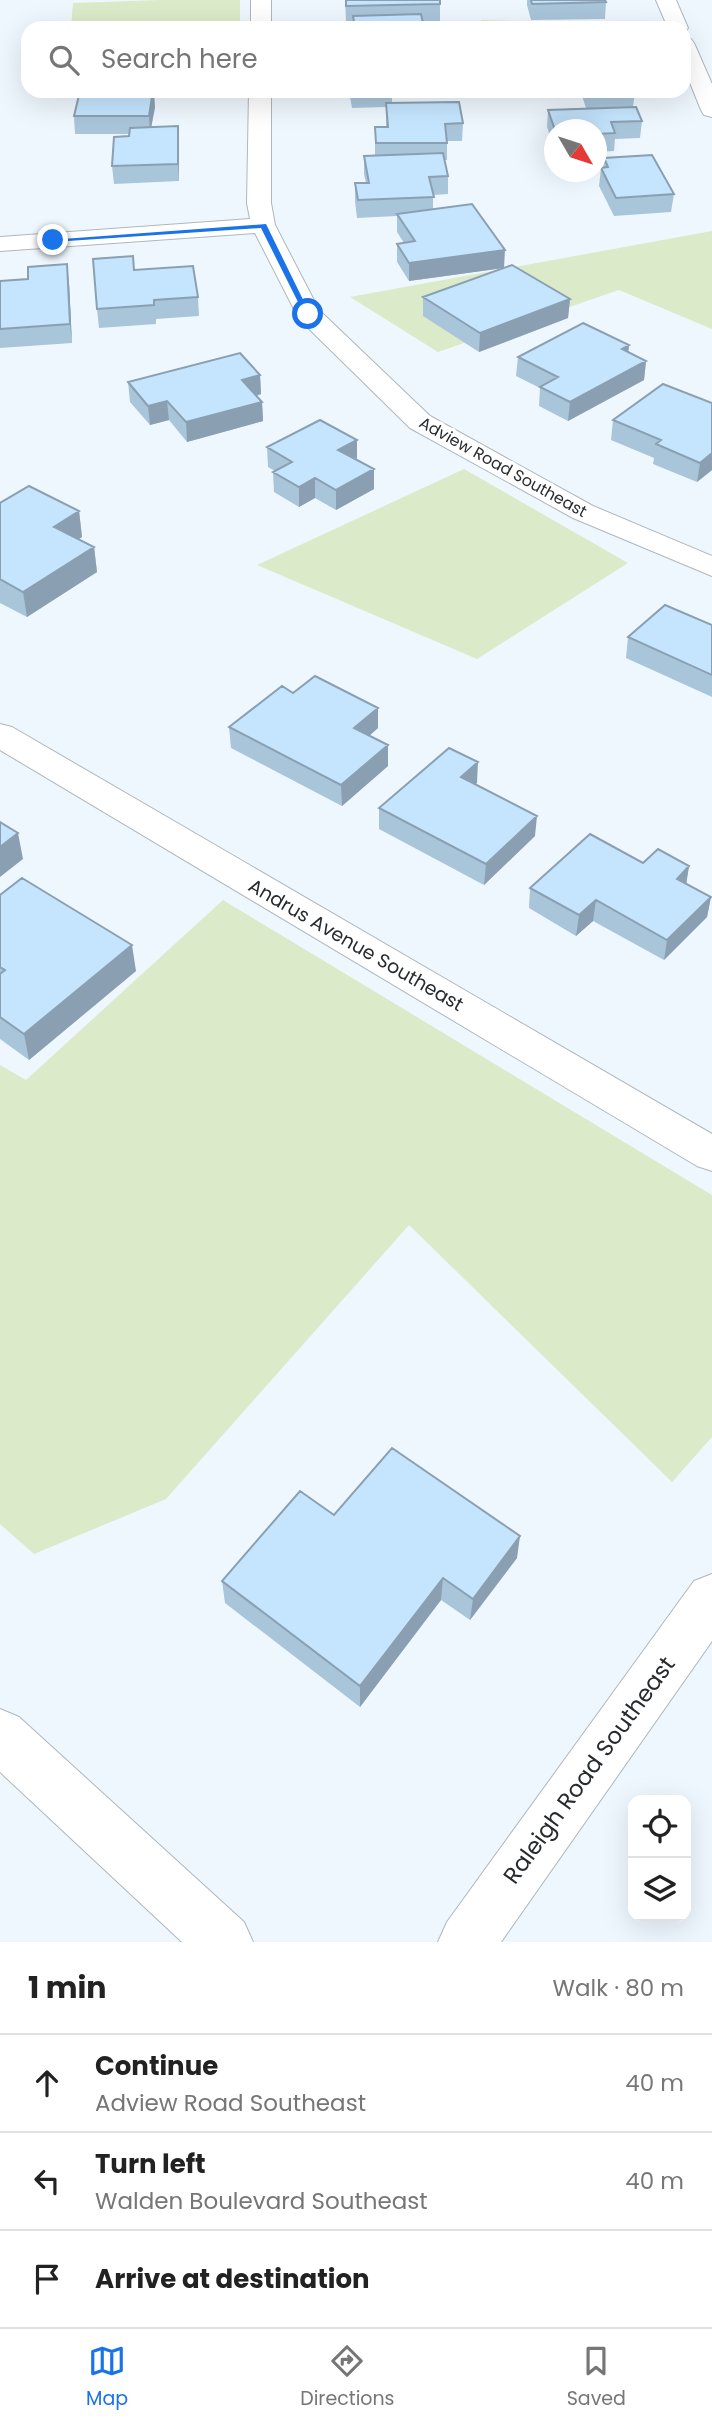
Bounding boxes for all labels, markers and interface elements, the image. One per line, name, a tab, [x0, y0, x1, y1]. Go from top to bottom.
search box	[21, 21, 691, 98]
icon: search	[45, 41, 83, 79]
text: Search here	[101, 41, 258, 77]
north arrow	[544, 119, 607, 182]
route end	[37, 224, 68, 255]
route start	[292, 298, 323, 329]
street label: Adview Road Southeast	[415, 411, 591, 523]
street label: Andrus Avenue Southeast	[243, 872, 469, 1018]
street label: Raleigh Road Southeast	[496, 1650, 682, 1890]
map controls	[628, 1795, 691, 1921]
button: locate	[628, 1795, 691, 1858]
button: layers	[628, 1858, 691, 1921]
text: 1 min	[28, 1966, 106, 2009]
text: Walk · 80 m	[553, 1972, 684, 2004]
text: Continue	[95, 2048, 218, 2084]
icon: ahead	[28, 2064, 66, 2102]
text: 40 m	[625, 2067, 684, 2099]
text: Adview Road Southeast	[95, 2087, 366, 2119]
text: Turn left	[95, 2146, 206, 2182]
icon: left	[28, 2162, 66, 2200]
text: 40 m	[625, 2165, 684, 2197]
text: Walden Boulevard Southeast	[95, 2185, 428, 2217]
icon: arrive	[28, 2260, 66, 2298]
text: Arrive at destination	[95, 2261, 370, 2297]
tab: Map	[86, 2342, 128, 2413]
tab: Directions	[300, 2342, 395, 2413]
tab: Saved	[567, 2342, 626, 2413]

